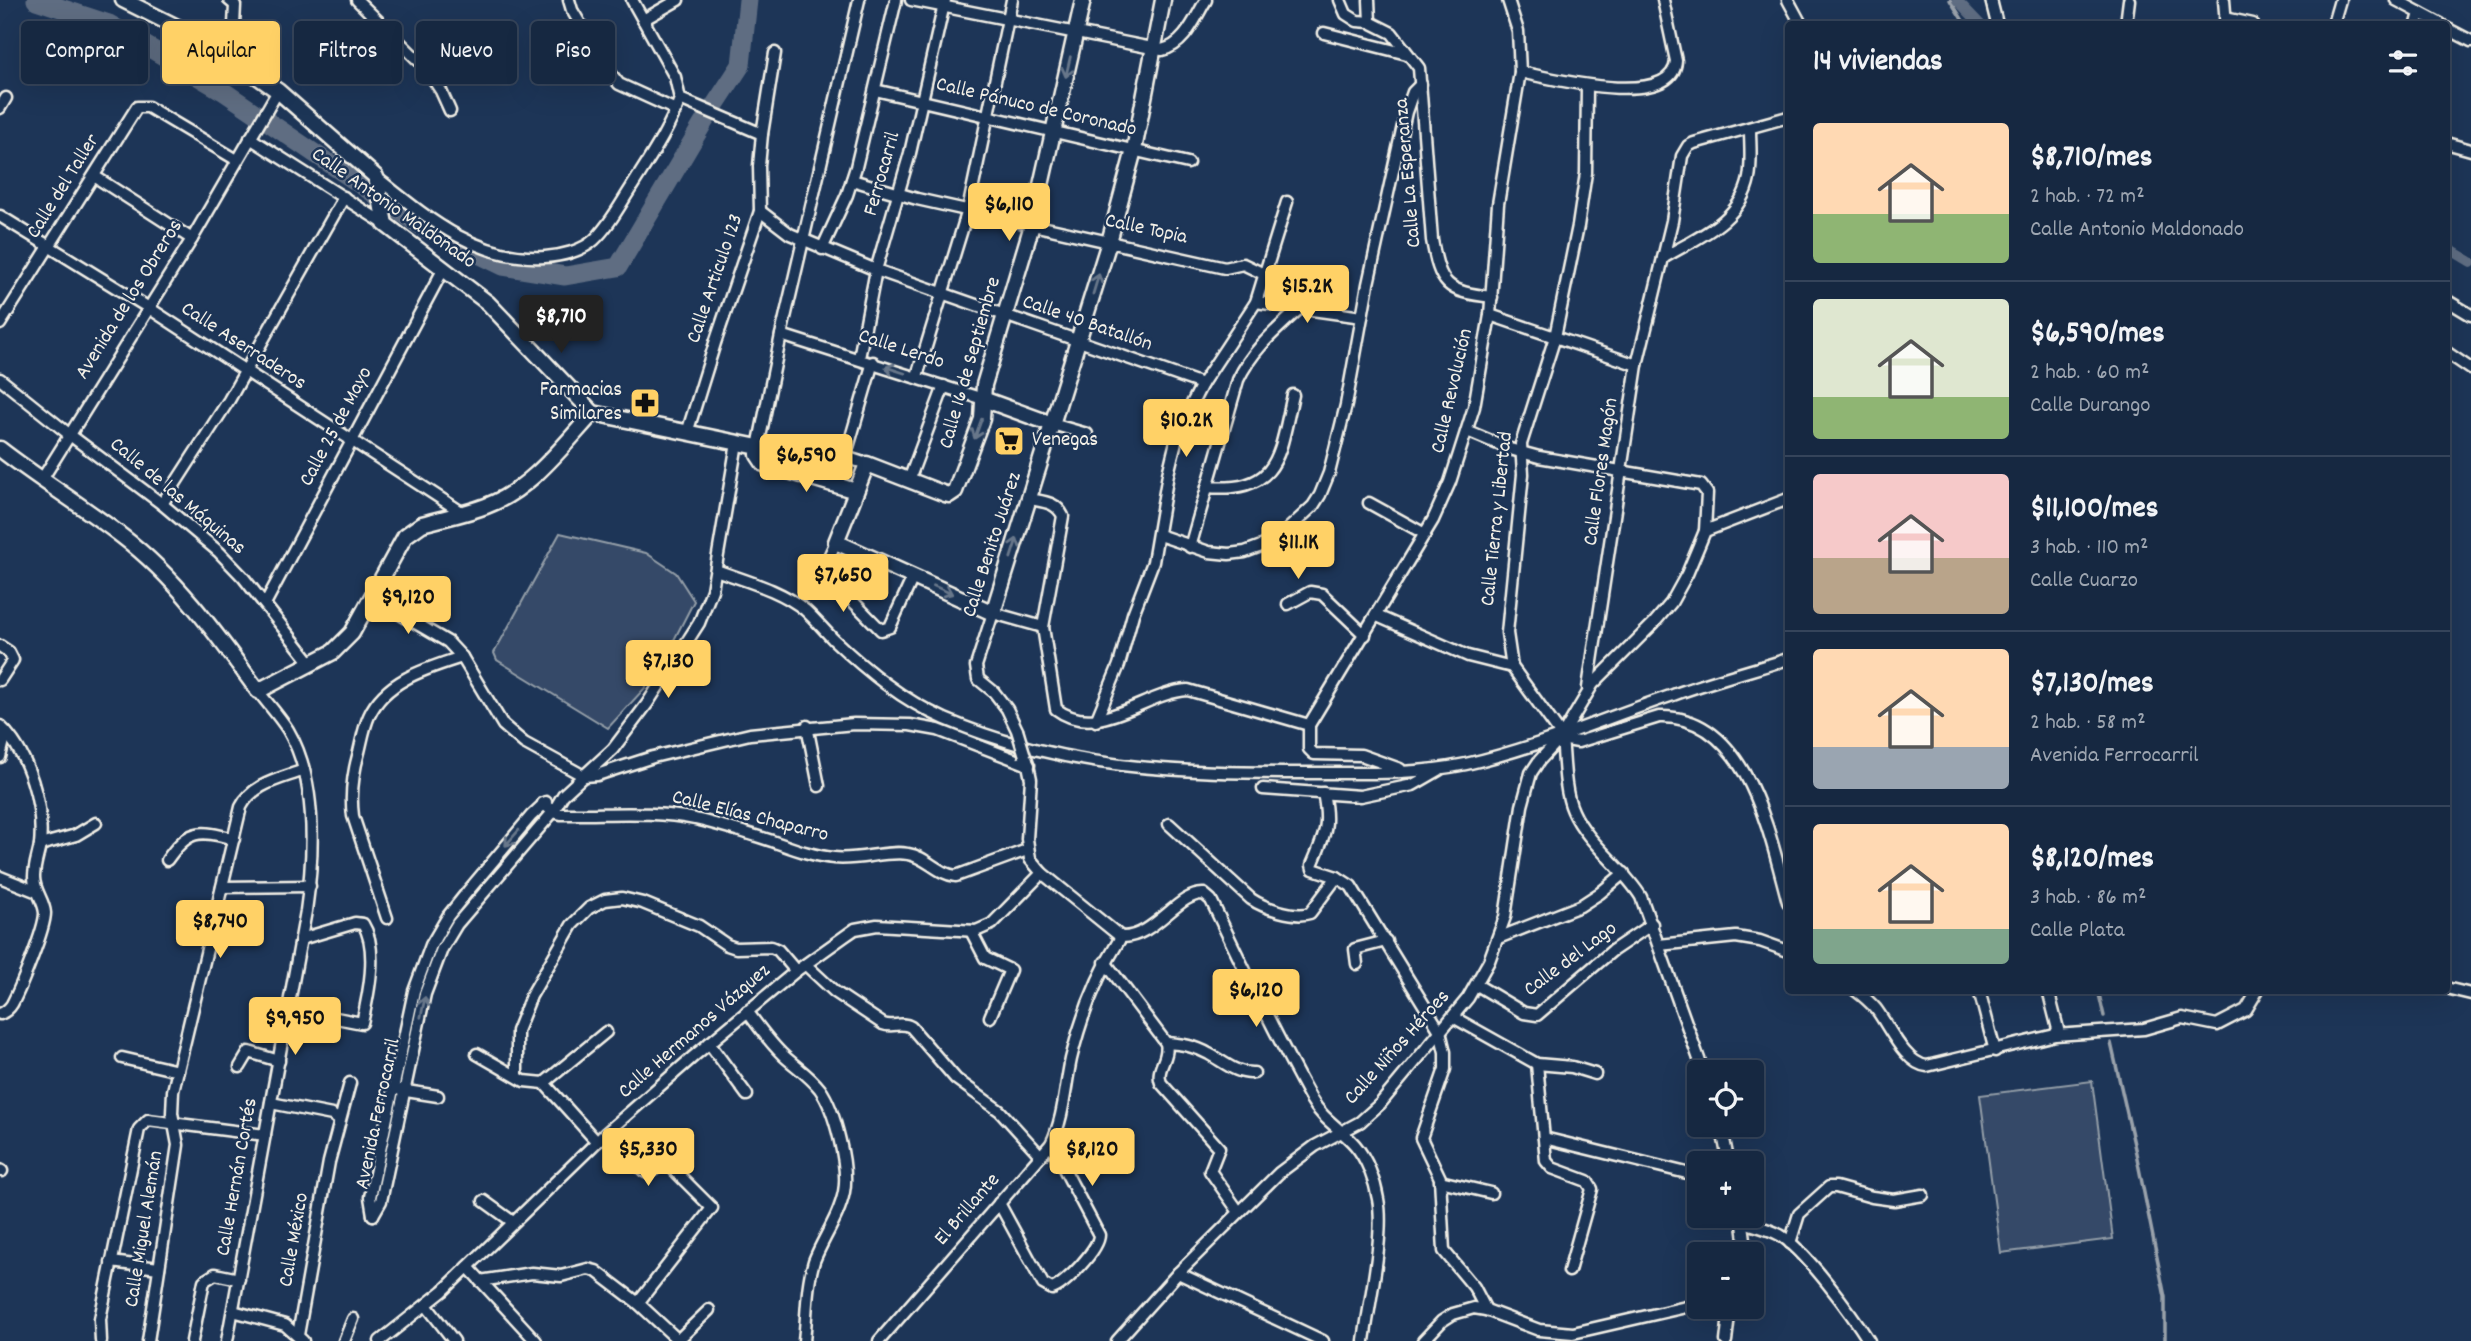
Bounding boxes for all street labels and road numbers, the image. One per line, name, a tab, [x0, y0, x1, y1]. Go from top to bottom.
street label: Calle Pánuco de Coronado	[933, 70, 1139, 146]
street label: Calle La Esperanza	[1387, 96, 1430, 249]
street label: Ferrocarril	[857, 128, 909, 220]
street label: Calle del Taller	[20, 129, 108, 245]
street label: Calle Antonio Maldonado	[304, 141, 482, 277]
street label: Calle Topia	[1102, 207, 1191, 254]
street label: Calle Articulo 123	[680, 210, 752, 348]
street label: Avenida de los Obreros	[69, 214, 191, 386]
street label: Calle 16 de Septiembre	[932, 274, 1010, 452]
street label: Calle 40 Batallón	[1018, 288, 1156, 360]
street label: Calle Aserraderos	[174, 295, 312, 399]
street label: Calle Lerdo	[854, 322, 948, 378]
street label: Calle Revolución	[1424, 326, 1482, 456]
street label: Calle 25 de Mayo	[293, 362, 381, 492]
street label: Calle Flores Magón	[1577, 396, 1627, 548]
street label: Calle Tierra y Libertad	[1474, 430, 1522, 608]
street label: Calle de las Máquinas	[102, 431, 252, 563]
street label: Calle Benito Juárez	[955, 469, 1031, 621]
street label: Calle Elías Chaparro	[669, 783, 831, 851]
street label: Calle del Lago	[1518, 915, 1624, 1005]
street label: Calle Hermanos Vázquez	[612, 957, 778, 1107]
street label: Calle Niños Héroes	[1338, 984, 1458, 1112]
street label: Avenida Ferrocarril	[348, 1036, 410, 1192]
street label: Calle Hernán Cortés	[209, 1096, 267, 1258]
street label: Calle Miguel Alemán	[118, 1149, 172, 1309]
street label: El Brillante	[928, 1167, 1008, 1253]
street label: Calle México	[272, 1191, 318, 1289]

